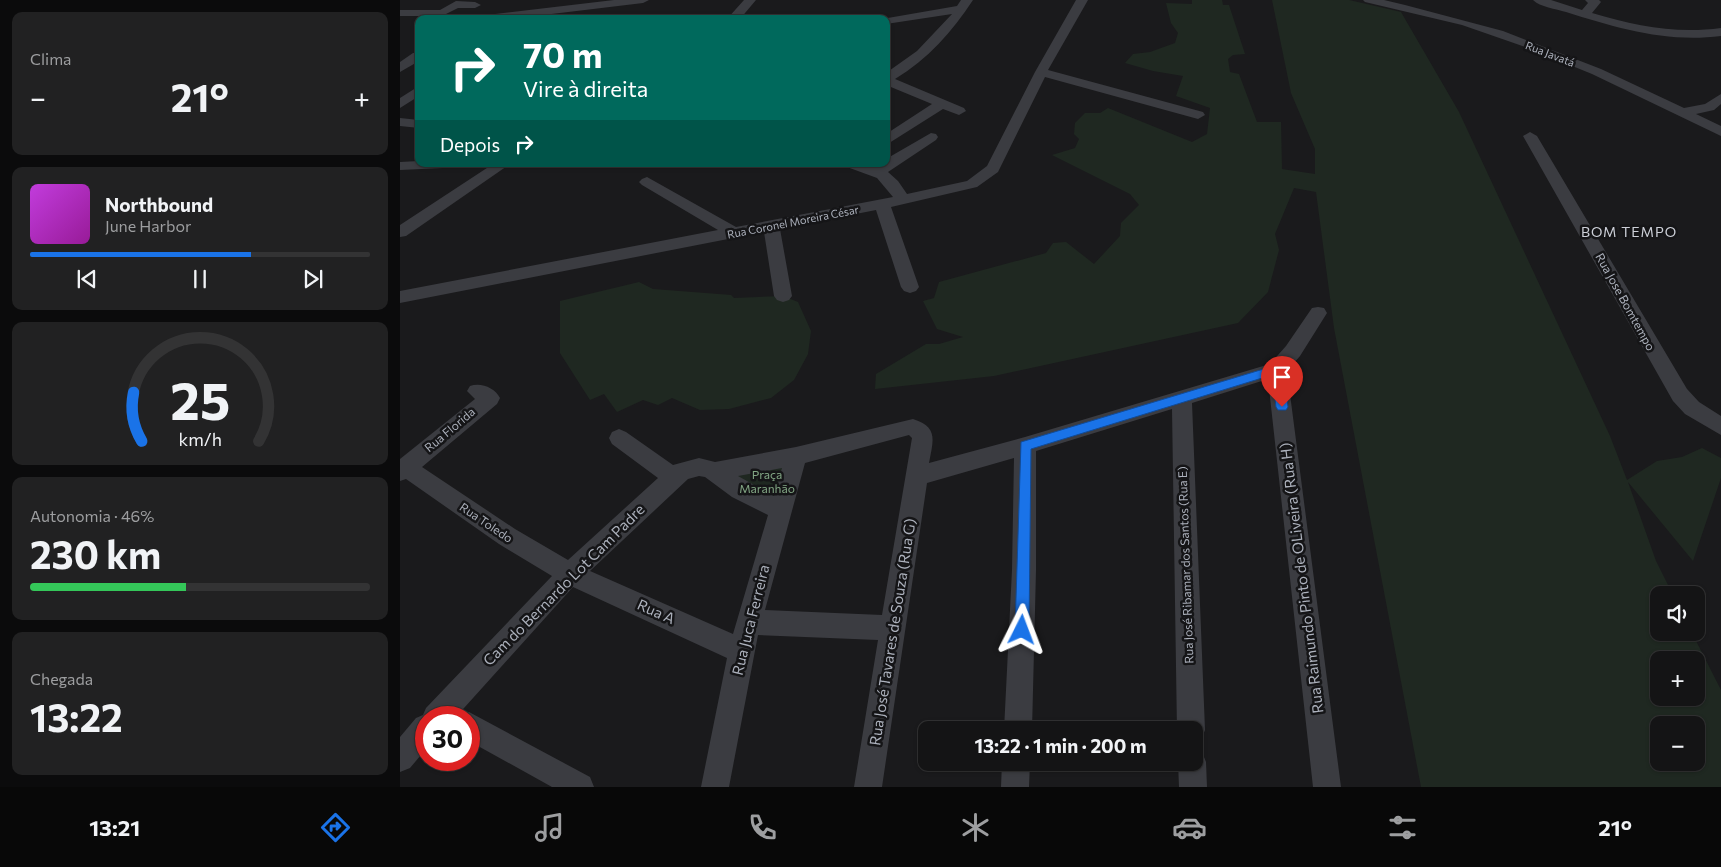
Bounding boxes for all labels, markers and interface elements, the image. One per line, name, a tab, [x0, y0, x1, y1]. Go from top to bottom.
text: 70 m	[523, 32, 603, 75]
icon: right	[440, 35, 505, 100]
street label: Rua Javatá	[1523, 38, 1577, 70]
text: Clima	[30, 49, 71, 68]
text: 21°	[171, 73, 229, 120]
text: Vire à direita	[523, 75, 648, 102]
text: −	[30, 80, 46, 114]
text: +	[354, 80, 370, 114]
icon: right	[510, 130, 538, 158]
text: Depois	[440, 133, 500, 156]
text: Northbound	[105, 193, 213, 216]
street label: Rua Coronel Moreira César	[726, 202, 860, 241]
text: June Harbor	[105, 216, 191, 235]
district label: BOM TEMPO	[1581, 223, 1677, 240]
street label: Rua Jose Bomtempo	[1592, 250, 1658, 353]
icon: previous	[73, 265, 101, 293]
icon: pause	[186, 265, 214, 293]
icon: next	[299, 265, 327, 293]
pin	[1261, 356, 1303, 407]
icon: arrive	[1268, 363, 1296, 391]
text: 25	[170, 367, 230, 431]
street label: Rua Florida	[421, 404, 477, 454]
text: km/h	[178, 428, 222, 450]
street label: Rua Raimundo Pinto de OLiveira (Rua H)	[1275, 442, 1327, 715]
street label: Rua José Ribamar dos Santos (Rua E)	[1175, 466, 1196, 664]
park label: Praça Maranhão	[739, 467, 795, 495]
street label: Rua Toledo	[457, 499, 516, 545]
street label: Cam do Bernardo Lot Cam Padre	[479, 500, 648, 669]
text: Autonomia · 46%	[30, 506, 154, 525]
street label: Rua José Tavares de Souza (Rua G)	[865, 517, 919, 747]
text: 230 km	[30, 530, 161, 577]
street label: Rua Juca Ferreira	[728, 563, 772, 677]
map controls	[1650, 586, 1705, 771]
button: sound	[1650, 586, 1705, 641]
street label: Rua A	[635, 595, 678, 627]
position arrow	[995, 603, 1047, 655]
button: +	[1650, 651, 1705, 706]
text: Chegada	[30, 669, 93, 688]
text: 13:22	[30, 693, 123, 740]
speed limit sign: 30	[415, 706, 480, 771]
button: −	[1650, 716, 1705, 771]
text: 13:22 · 1 min · 200 m	[974, 734, 1147, 757]
icon: directions	[318, 810, 353, 845]
icon: music	[532, 810, 567, 845]
icon: phone	[745, 810, 780, 845]
icon: climate	[958, 810, 993, 845]
icon: car	[1172, 810, 1207, 845]
icon: filters	[1385, 810, 1420, 845]
text: 13:21	[89, 814, 140, 841]
text: 21°	[1598, 814, 1632, 841]

